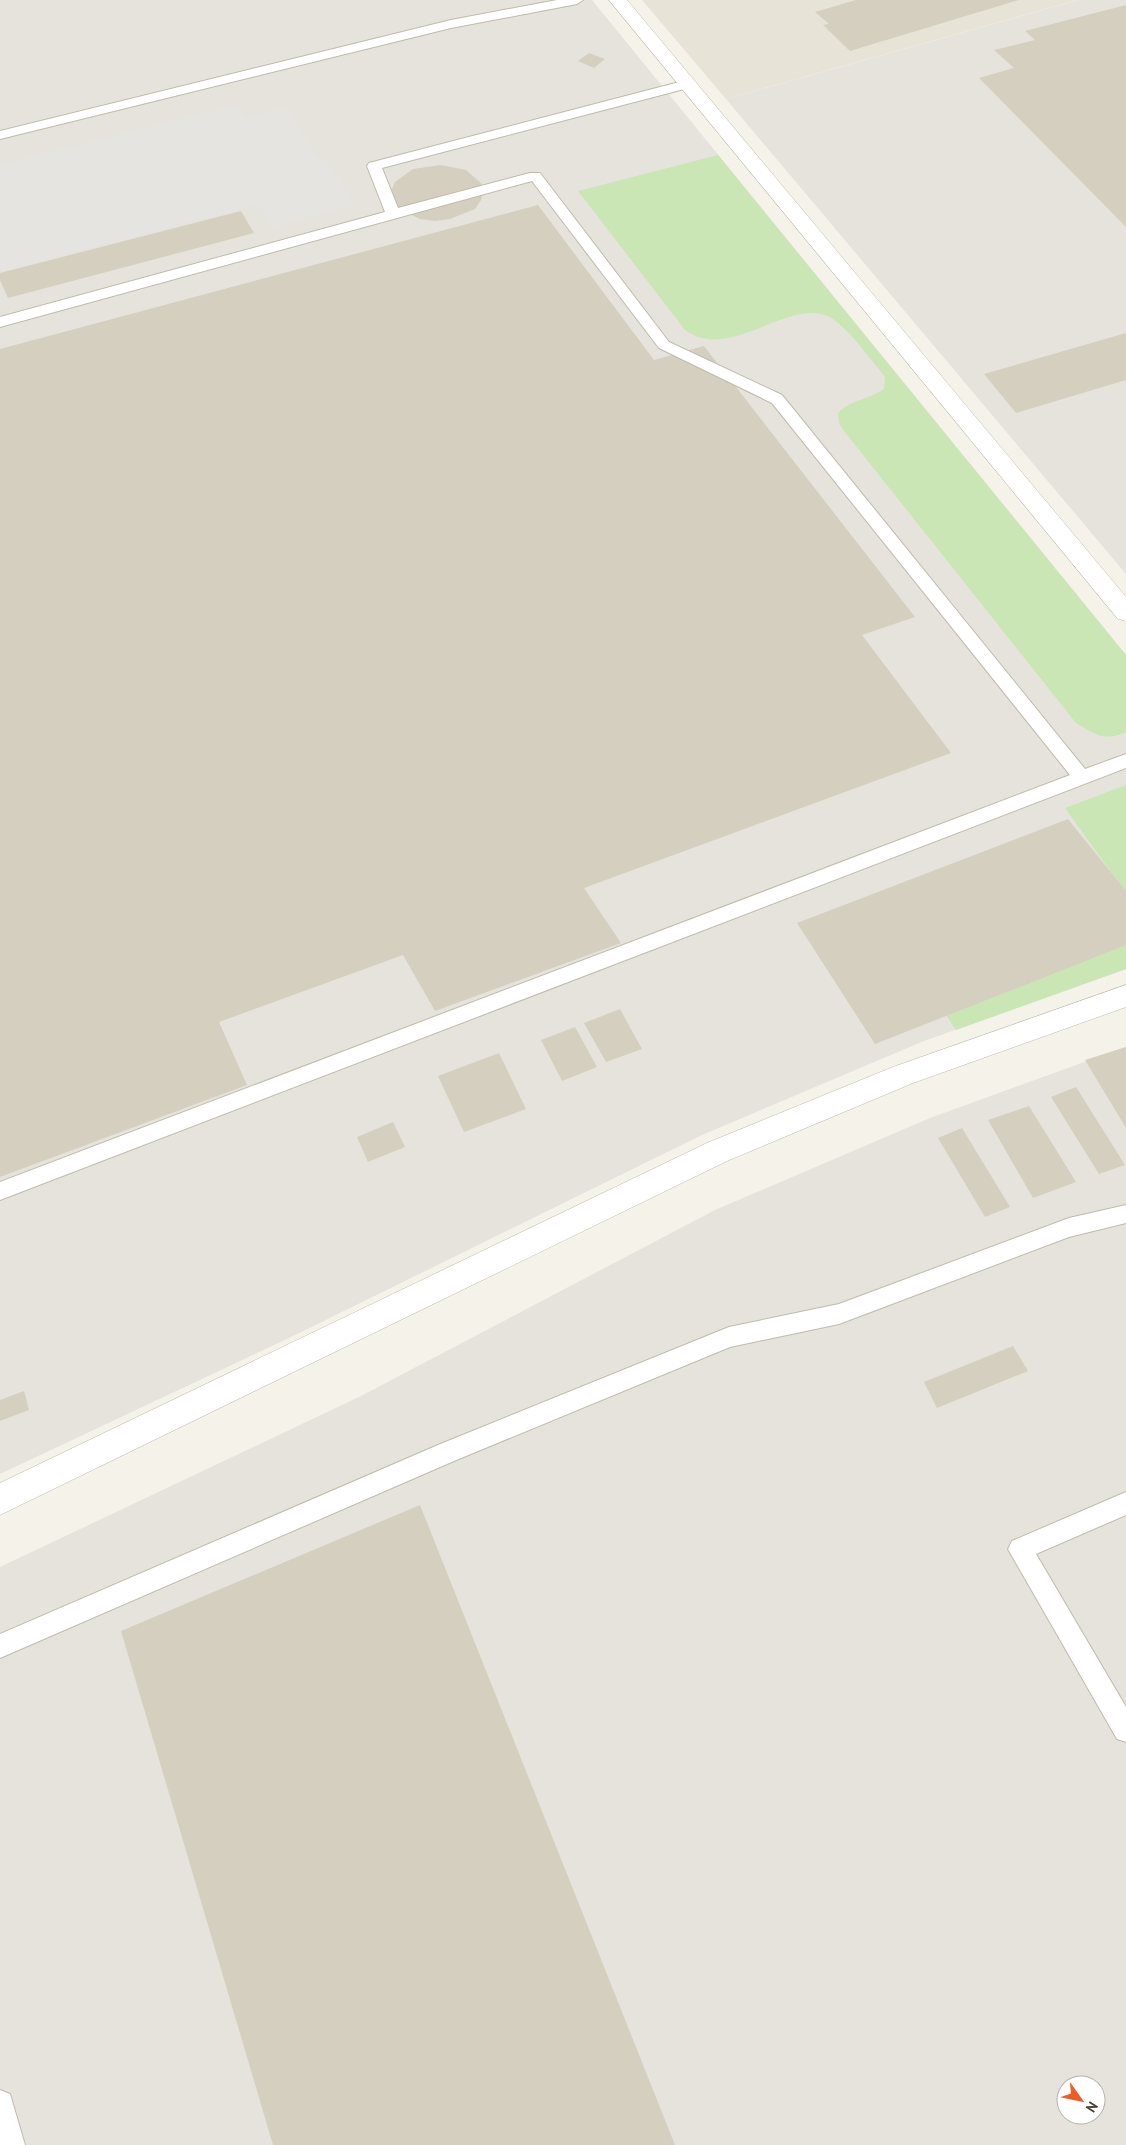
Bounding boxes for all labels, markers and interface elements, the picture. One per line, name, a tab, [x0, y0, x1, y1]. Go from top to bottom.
north arrow	[1056, 2075, 1106, 2125]
text: N	[1082, 2098, 1102, 2116]

